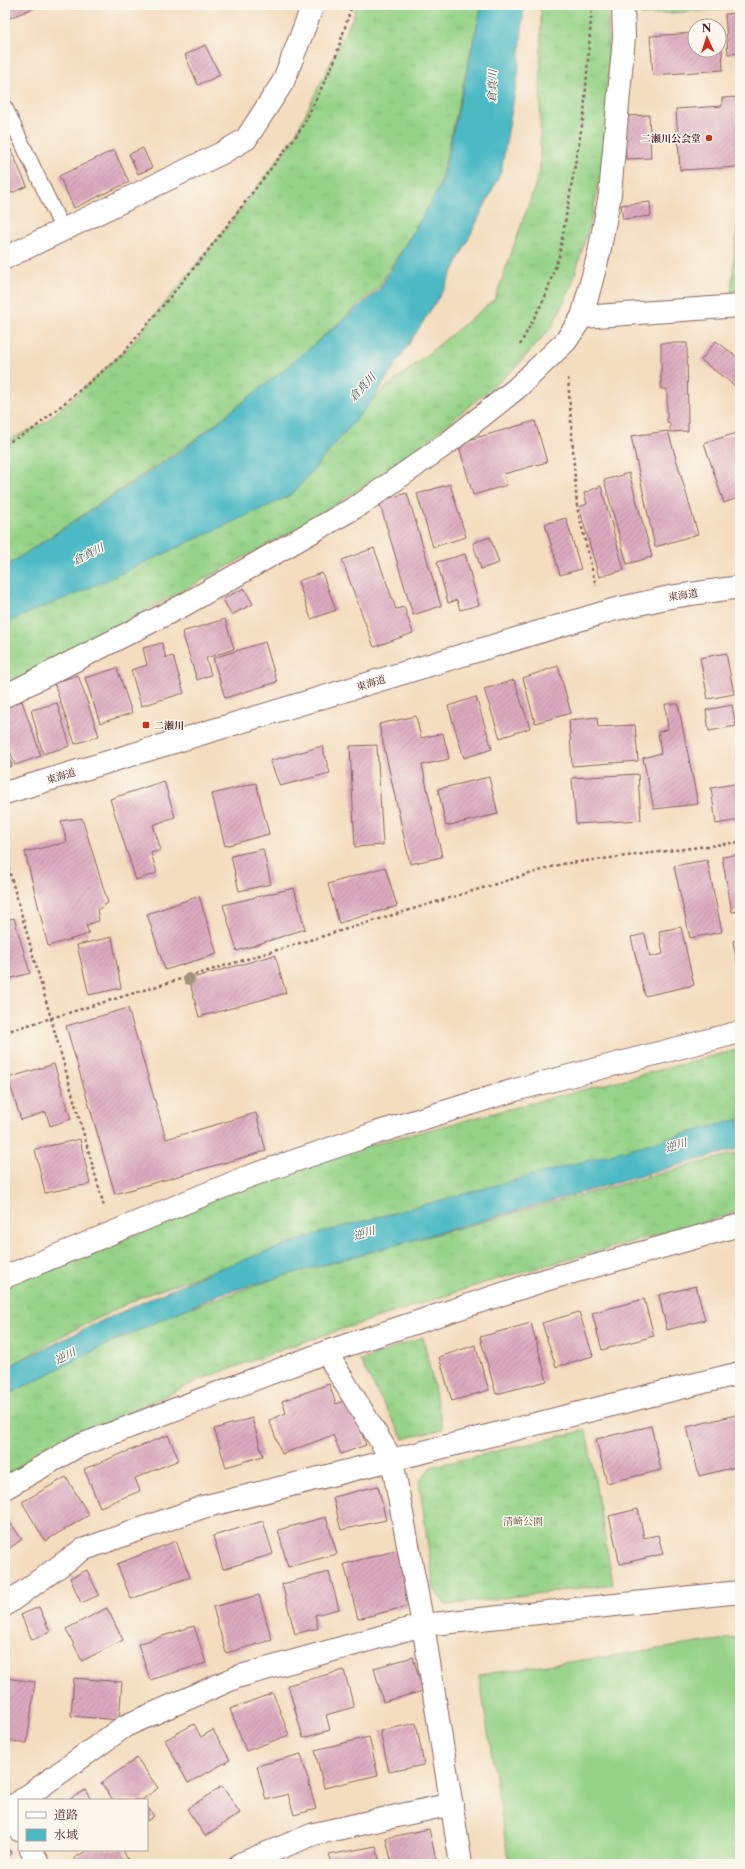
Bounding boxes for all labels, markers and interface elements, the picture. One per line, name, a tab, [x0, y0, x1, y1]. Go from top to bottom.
north arrow	[687, 18, 727, 58]
text: N	[701, 21, 712, 35]
water label: 倉真川	[484, 68, 500, 103]
place label: 二瀬川公会堂	[641, 132, 701, 145]
marker: 二瀬川公会堂	[704, 133, 714, 143]
water label: 倉真川	[346, 369, 379, 404]
water label: 倉真川	[70, 540, 107, 568]
street label: 東海道	[667, 586, 699, 604]
street label: 東海道	[355, 672, 387, 694]
place label: 二瀬川	[154, 719, 184, 732]
marker: 二瀬川	[141, 720, 151, 730]
street label: 東海道	[45, 765, 77, 787]
water label: 逆川	[663, 1135, 689, 1155]
water label: 逆川	[351, 1223, 377, 1243]
water label: 逆川	[52, 1344, 79, 1367]
park label: 清崎公園	[503, 1515, 543, 1528]
legend	[18, 1799, 148, 1851]
text: 道路	[54, 1807, 78, 1822]
text: 水域	[54, 1827, 78, 1842]

